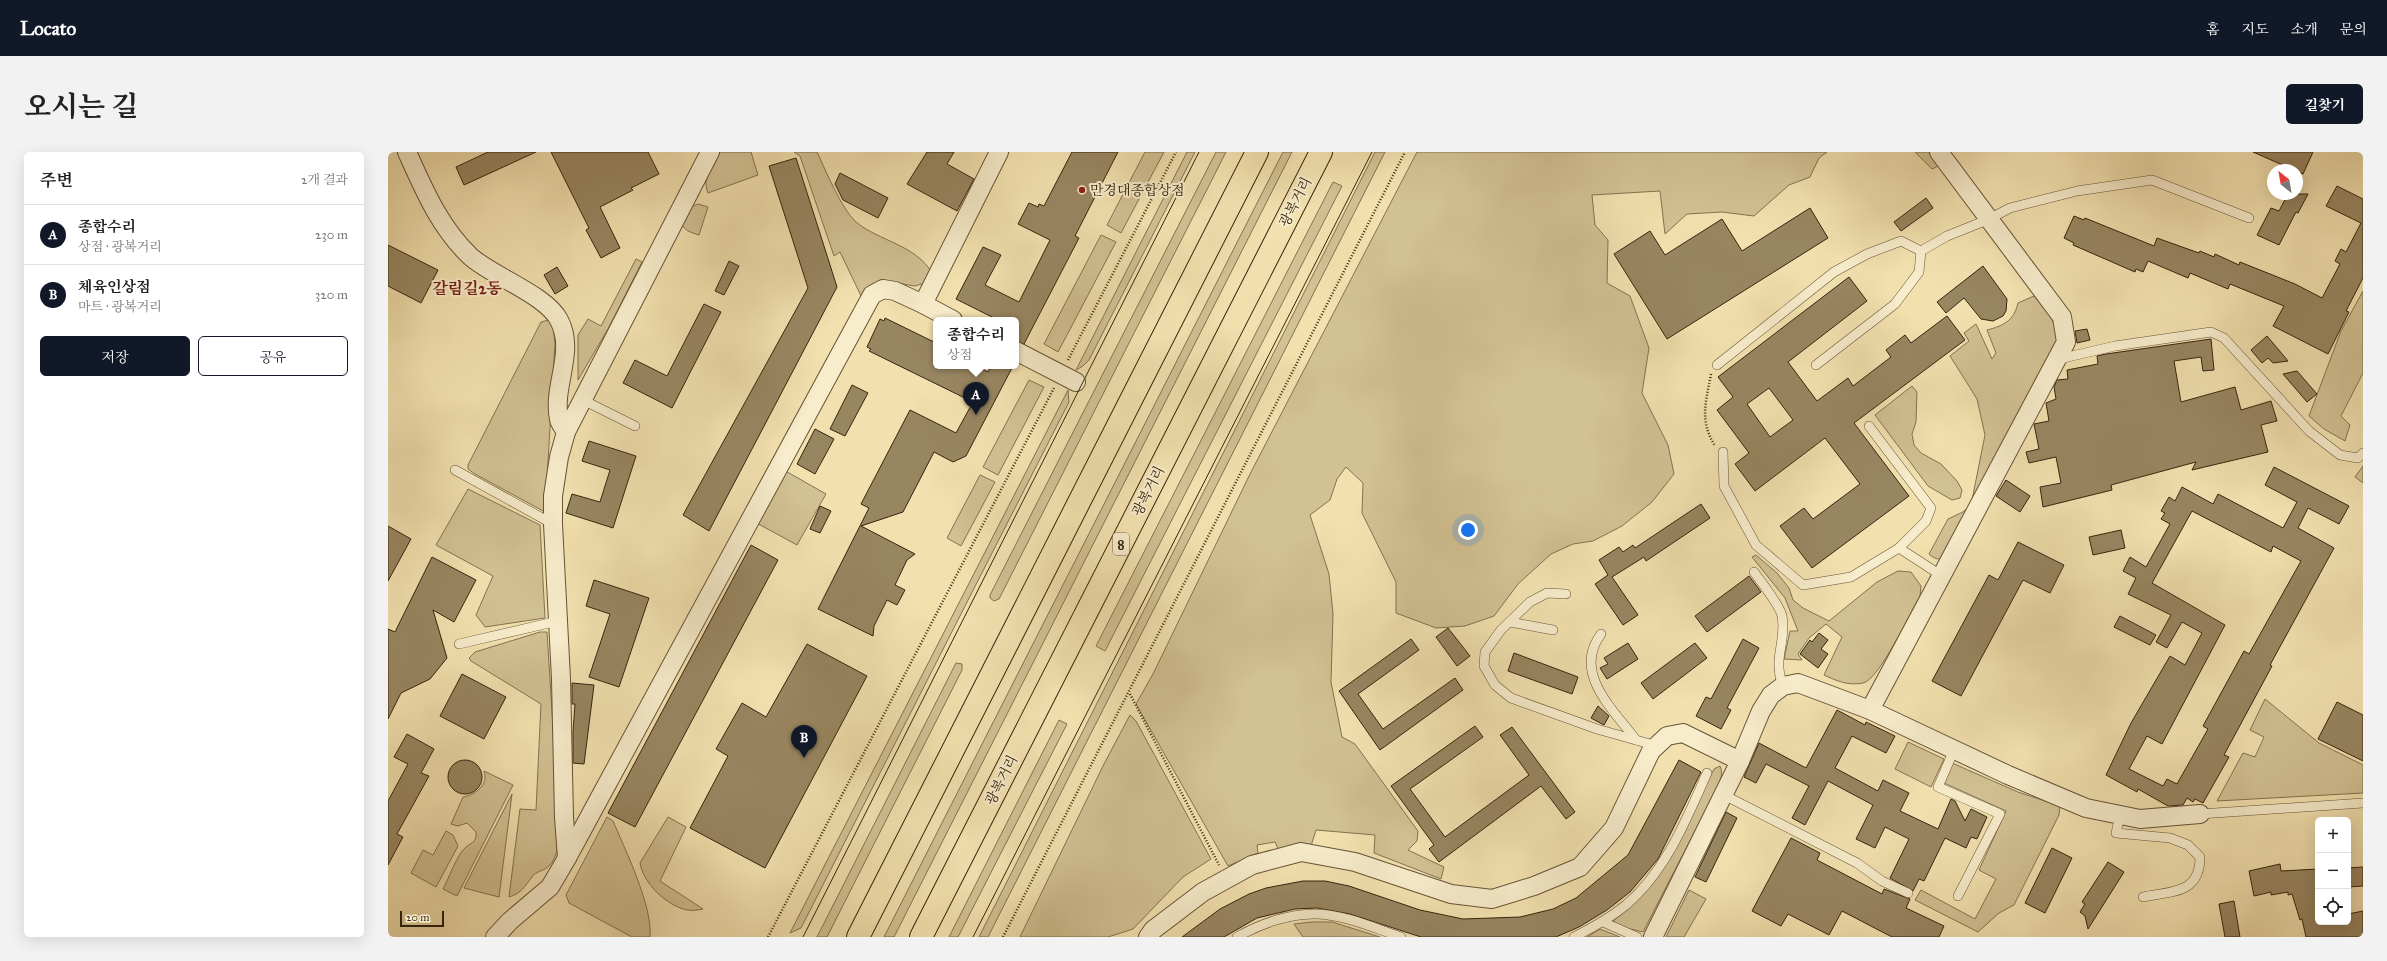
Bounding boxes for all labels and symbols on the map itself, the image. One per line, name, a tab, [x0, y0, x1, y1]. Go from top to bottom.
north arrow	[2267, 164, 2303, 200]
street label: 광복거리	[1276, 174, 1315, 230]
place label: 만경대종합상점	[1090, 182, 1185, 199]
marker: 만경대종합상점	[1077, 185, 1087, 195]
district label: 갈림길2동	[432, 279, 502, 298]
pin: A	[963, 382, 989, 415]
street label: 광복거리	[1129, 463, 1168, 519]
your location	[1458, 520, 1478, 540]
road number: 8	[1113, 533, 1129, 555]
pin: B	[791, 725, 817, 758]
street label: 광복거리	[982, 752, 1021, 808]
scale bar	[400, 909, 444, 928]

